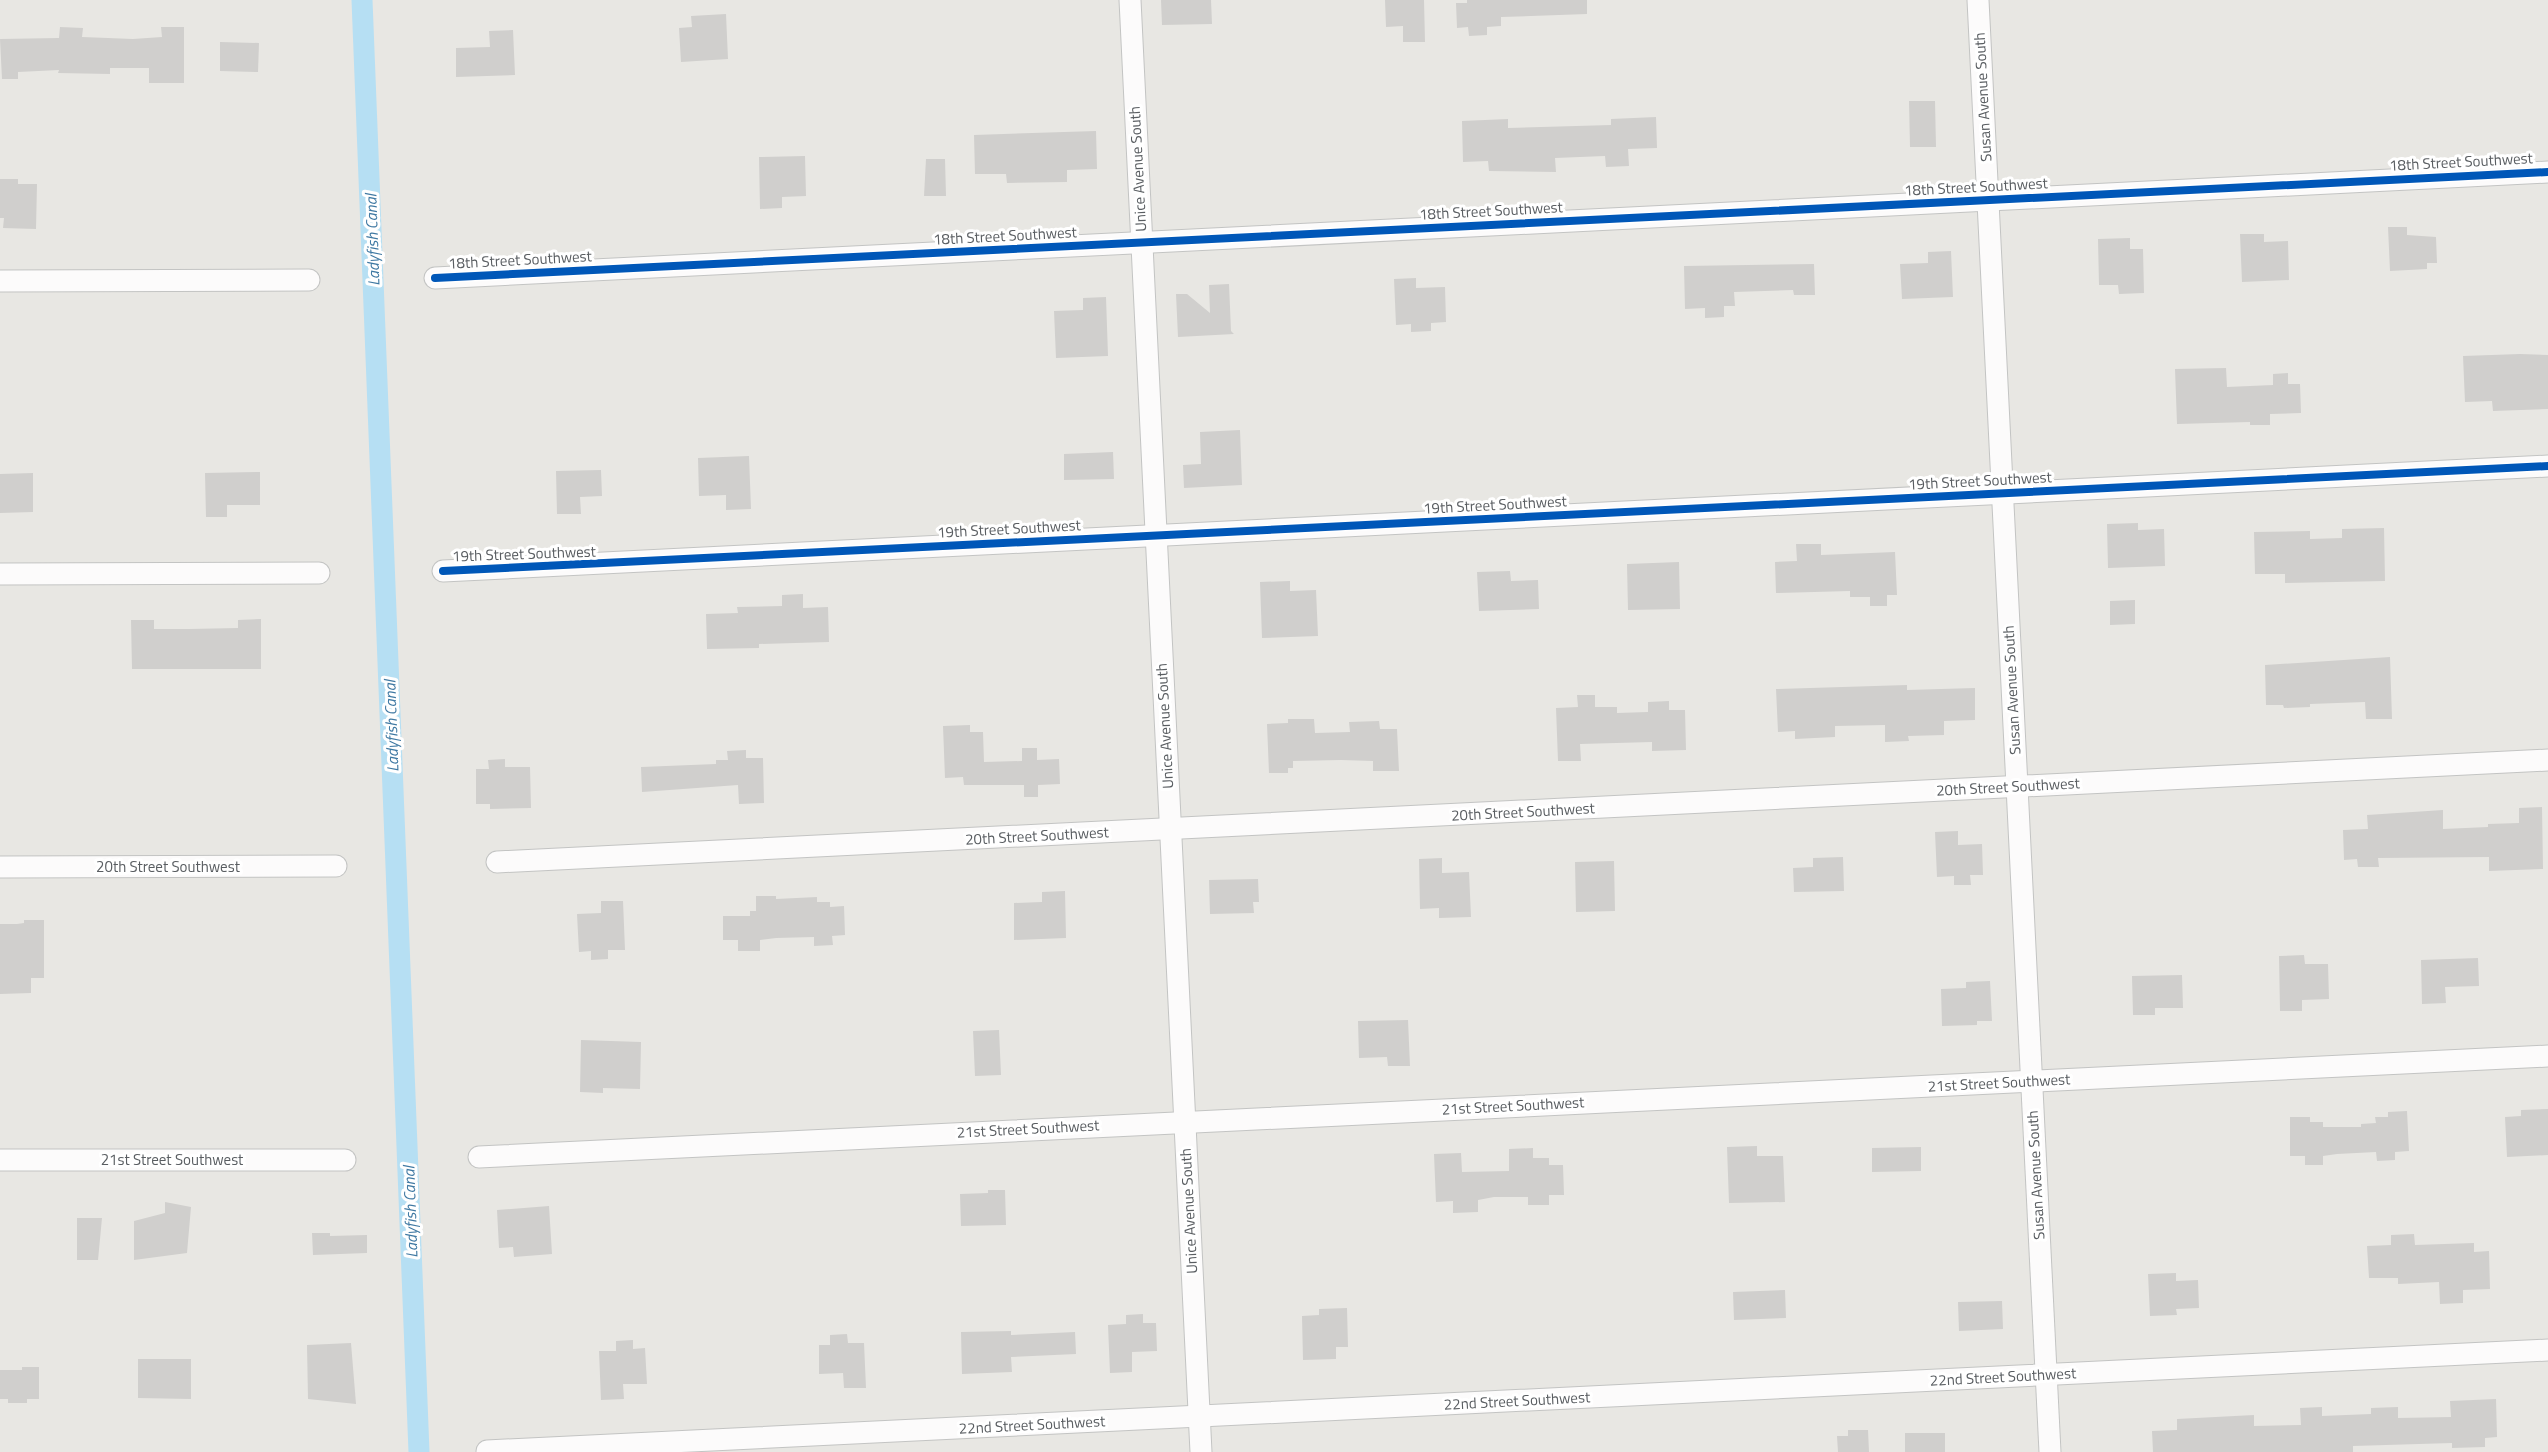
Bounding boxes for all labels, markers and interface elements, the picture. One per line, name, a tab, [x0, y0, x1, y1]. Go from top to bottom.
street label: Susan Avenue South	[1968, 32, 1997, 162]
street label: Unice Avenue South	[1123, 106, 1152, 232]
street label: 18th Street Southwest	[2389, 146, 2534, 177]
street label: 18th Street Southwest	[1904, 171, 2049, 202]
water label: Ladyfish Canal	[358, 192, 386, 286]
street label: 18th Street Southwest	[1419, 195, 1564, 226]
street label: 18th Street Southwest	[933, 220, 1078, 251]
street label: 18th Street Southwest	[448, 244, 593, 275]
street label: 19th Street Southwest	[1908, 465, 2053, 496]
street label: 19th Street Southwest	[1423, 489, 1568, 520]
street label: 19th Street Southwest	[937, 513, 1082, 544]
street label: 19th Street Southwest	[452, 539, 597, 568]
street label: Susan Avenue South	[1997, 625, 2026, 755]
street label: Unice Avenue South	[1150, 663, 1179, 789]
water label: Ladyfish Canal	[377, 678, 405, 772]
street label: 20th Street Southwest	[1936, 771, 2081, 802]
street label: 20th Street Southwest	[1451, 796, 1596, 827]
street label: 20th Street Southwest	[965, 820, 1110, 851]
street label: 20th Street Southwest	[96, 855, 241, 878]
street label: 21st Street Southwest	[1927, 1067, 2072, 1098]
street label: 21st Street Southwest	[1441, 1090, 1586, 1121]
street label: Susan Avenue South	[2021, 1110, 2050, 1240]
street label: 21st Street Southwest	[956, 1113, 1101, 1144]
street label: 21st Street Southwest	[101, 1148, 244, 1171]
street label: Unice Avenue South	[1174, 1148, 1203, 1274]
water label: Ladyfish Canal	[396, 1164, 424, 1258]
street label: 22nd Street Southwest	[1929, 1361, 2077, 1392]
street label: 22nd Street Southwest	[1443, 1385, 1591, 1416]
street label: 22nd Street Southwest	[958, 1409, 1106, 1440]

